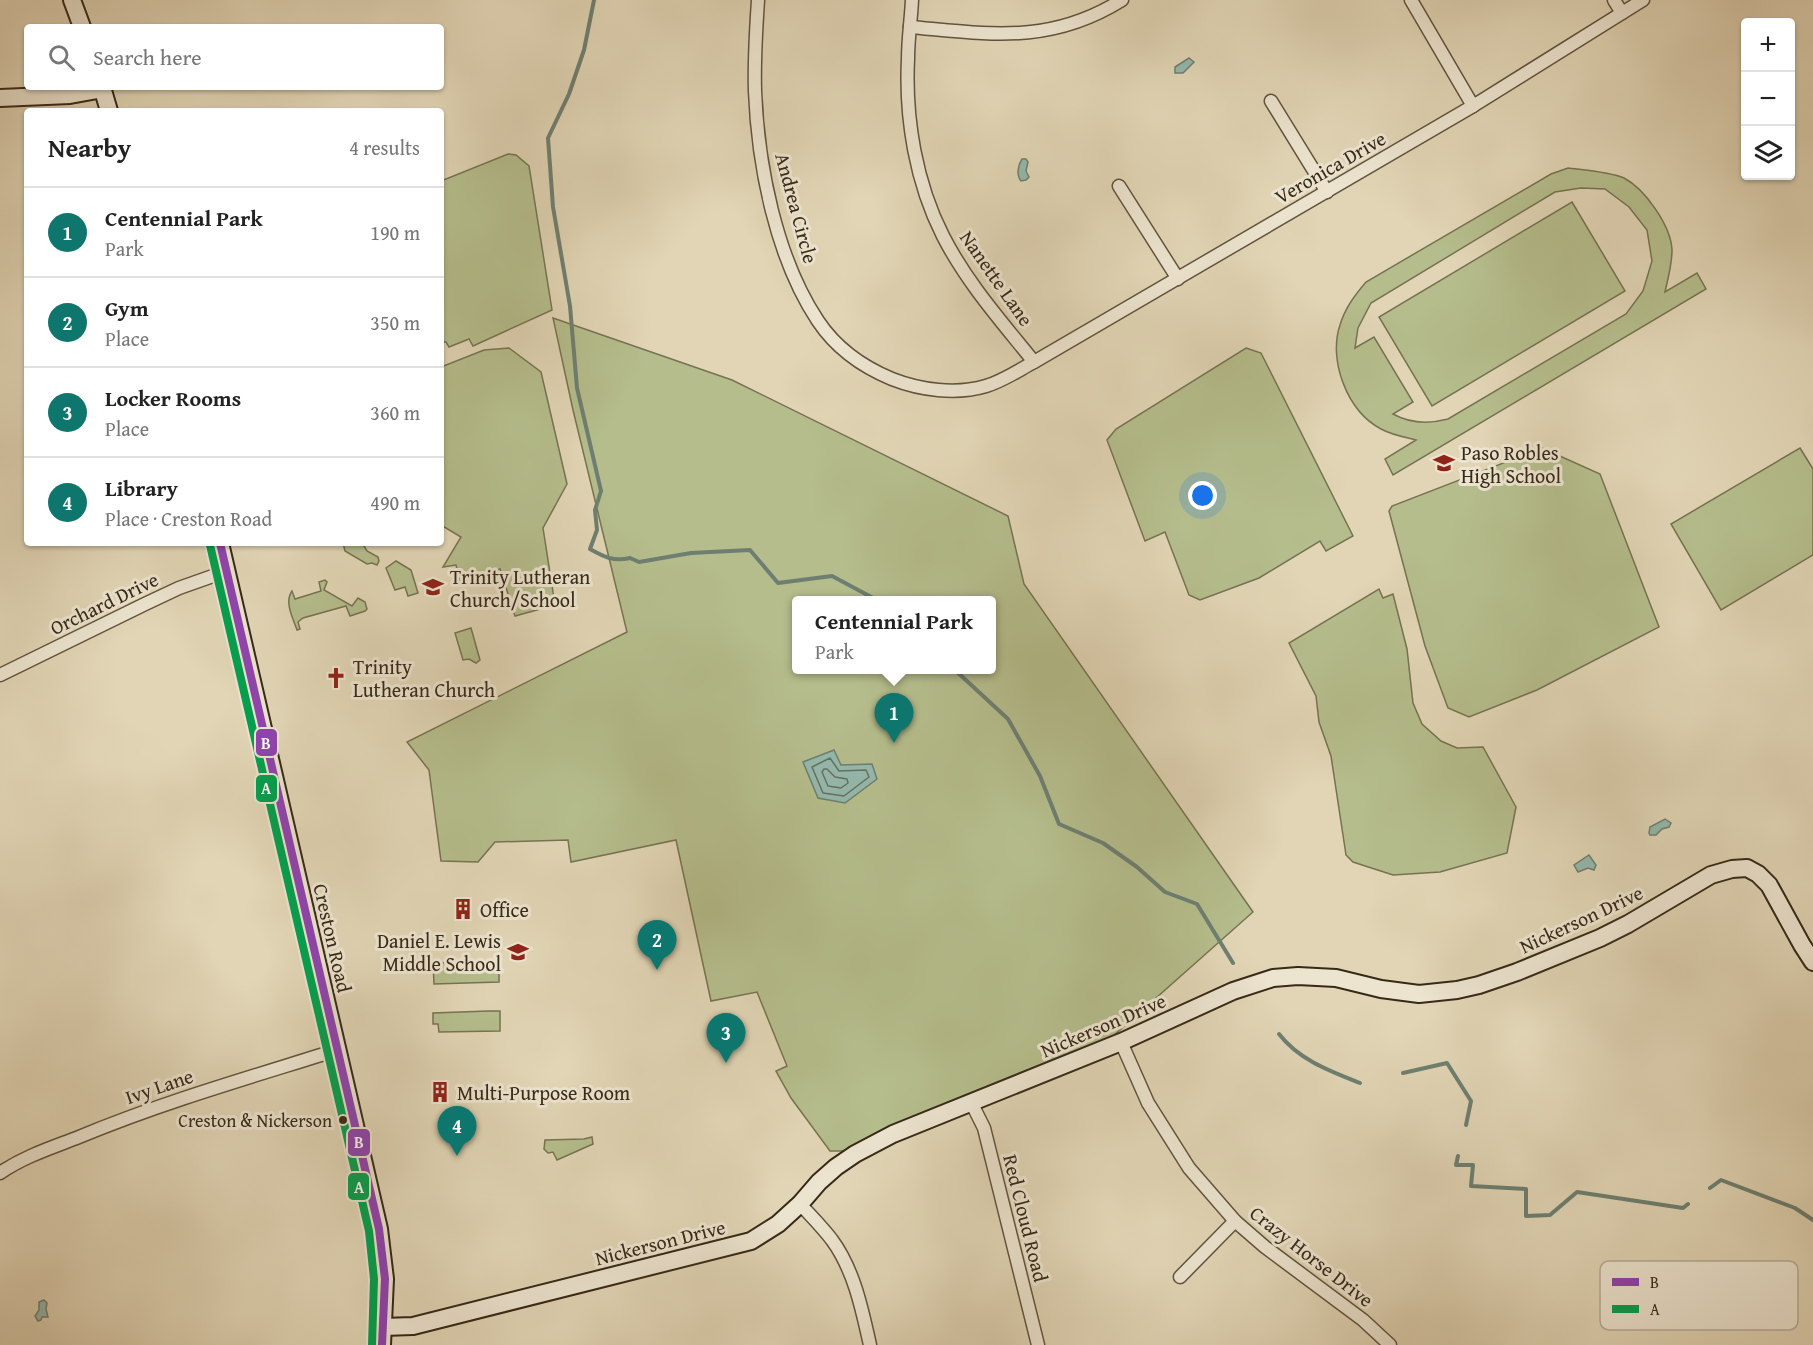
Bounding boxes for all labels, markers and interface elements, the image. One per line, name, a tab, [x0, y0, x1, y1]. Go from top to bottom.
map controls	[1741, 18, 1795, 180]
button: +	[1741, 18, 1795, 72]
search box	[24, 24, 444, 90]
icon: search	[45, 41, 78, 74]
text: Search here	[93, 41, 202, 73]
button: −	[1741, 72, 1795, 126]
street label: Veronica Drive	[1269, 123, 1391, 211]
button: layers	[1741, 126, 1795, 180]
text: Nearby	[48, 128, 131, 167]
text: 4 results	[349, 133, 420, 162]
street label: Andrea Circle	[768, 150, 826, 266]
text: Centennial Park	[105, 202, 263, 234]
text: 1	[62, 218, 73, 247]
text: 190 m	[370, 218, 420, 247]
street label: Nanette Lane	[953, 224, 1041, 332]
text: Park	[105, 234, 144, 263]
text: Gym	[105, 292, 149, 324]
text: 2	[62, 308, 73, 337]
text: 350 m	[370, 308, 420, 337]
text: Place	[105, 324, 149, 353]
text: Locker Rooms	[105, 382, 241, 414]
text: 3	[62, 398, 73, 427]
text: 360 m	[370, 398, 420, 427]
text: Place	[105, 414, 149, 443]
place label: Paso Robles High School	[1461, 438, 1561, 490]
school or university icon: Paso Robles High School	[1432, 451, 1456, 475]
text: Library	[105, 472, 178, 504]
your location	[1188, 481, 1217, 510]
text: 4	[62, 488, 73, 517]
text: 490 m	[370, 488, 420, 517]
text: Place · Creston Road	[105, 504, 272, 533]
place label: Trinity Lutheran Church/School	[450, 562, 590, 614]
street label: Orchard Drive	[45, 564, 163, 642]
school or university icon: Trinity Lutheran Church/School	[421, 575, 445, 599]
popup	[792, 596, 996, 674]
text: Centennial Park	[815, 605, 973, 637]
text: Park	[815, 637, 854, 666]
place label: Trinity Lutheran Church	[353, 652, 495, 704]
church icon: Trinity Lutheran Church	[324, 666, 348, 690]
pin: 1	[874, 694, 914, 743]
line badge: B	[255, 728, 278, 757]
text: B	[261, 731, 271, 755]
line badge: A	[255, 774, 278, 803]
text: A	[261, 776, 272, 800]
street label: Nickerson Drive	[1514, 878, 1648, 960]
street label: Creston Road	[306, 881, 360, 996]
place label: Office	[480, 895, 529, 924]
building icon: Office	[451, 897, 475, 921]
pin: 2	[638, 920, 676, 970]
place label: Daniel E. Lewis Middle School	[377, 926, 501, 978]
school or university icon: Daniel E. Lewis Middle School	[506, 940, 530, 964]
street label: Nickerson Drive	[1036, 986, 1170, 1064]
pin: 3	[706, 1014, 746, 1063]
street label: Ivy Lane	[121, 1061, 197, 1111]
place label: Multi-Purpose Room	[457, 1078, 631, 1107]
building icon: Multi-Purpose Room	[428, 1080, 452, 1104]
pin: 4	[438, 1106, 476, 1156]
place label: Creston & Nickerson	[178, 1107, 332, 1134]
marker: Creston & Nickerson	[337, 1114, 349, 1126]
line badge: B	[347, 1128, 371, 1157]
text: B	[354, 1130, 364, 1154]
street label: Red Cloud Road	[996, 1151, 1056, 1285]
line badge: A	[347, 1172, 370, 1201]
text: A	[354, 1175, 365, 1199]
street label: Crazy Horse Drive	[1244, 1198, 1380, 1314]
street label: Nickerson Drive	[592, 1212, 728, 1272]
legend	[1600, 1261, 1798, 1330]
text: B	[1650, 1270, 1659, 1294]
text: A	[1650, 1297, 1660, 1321]

